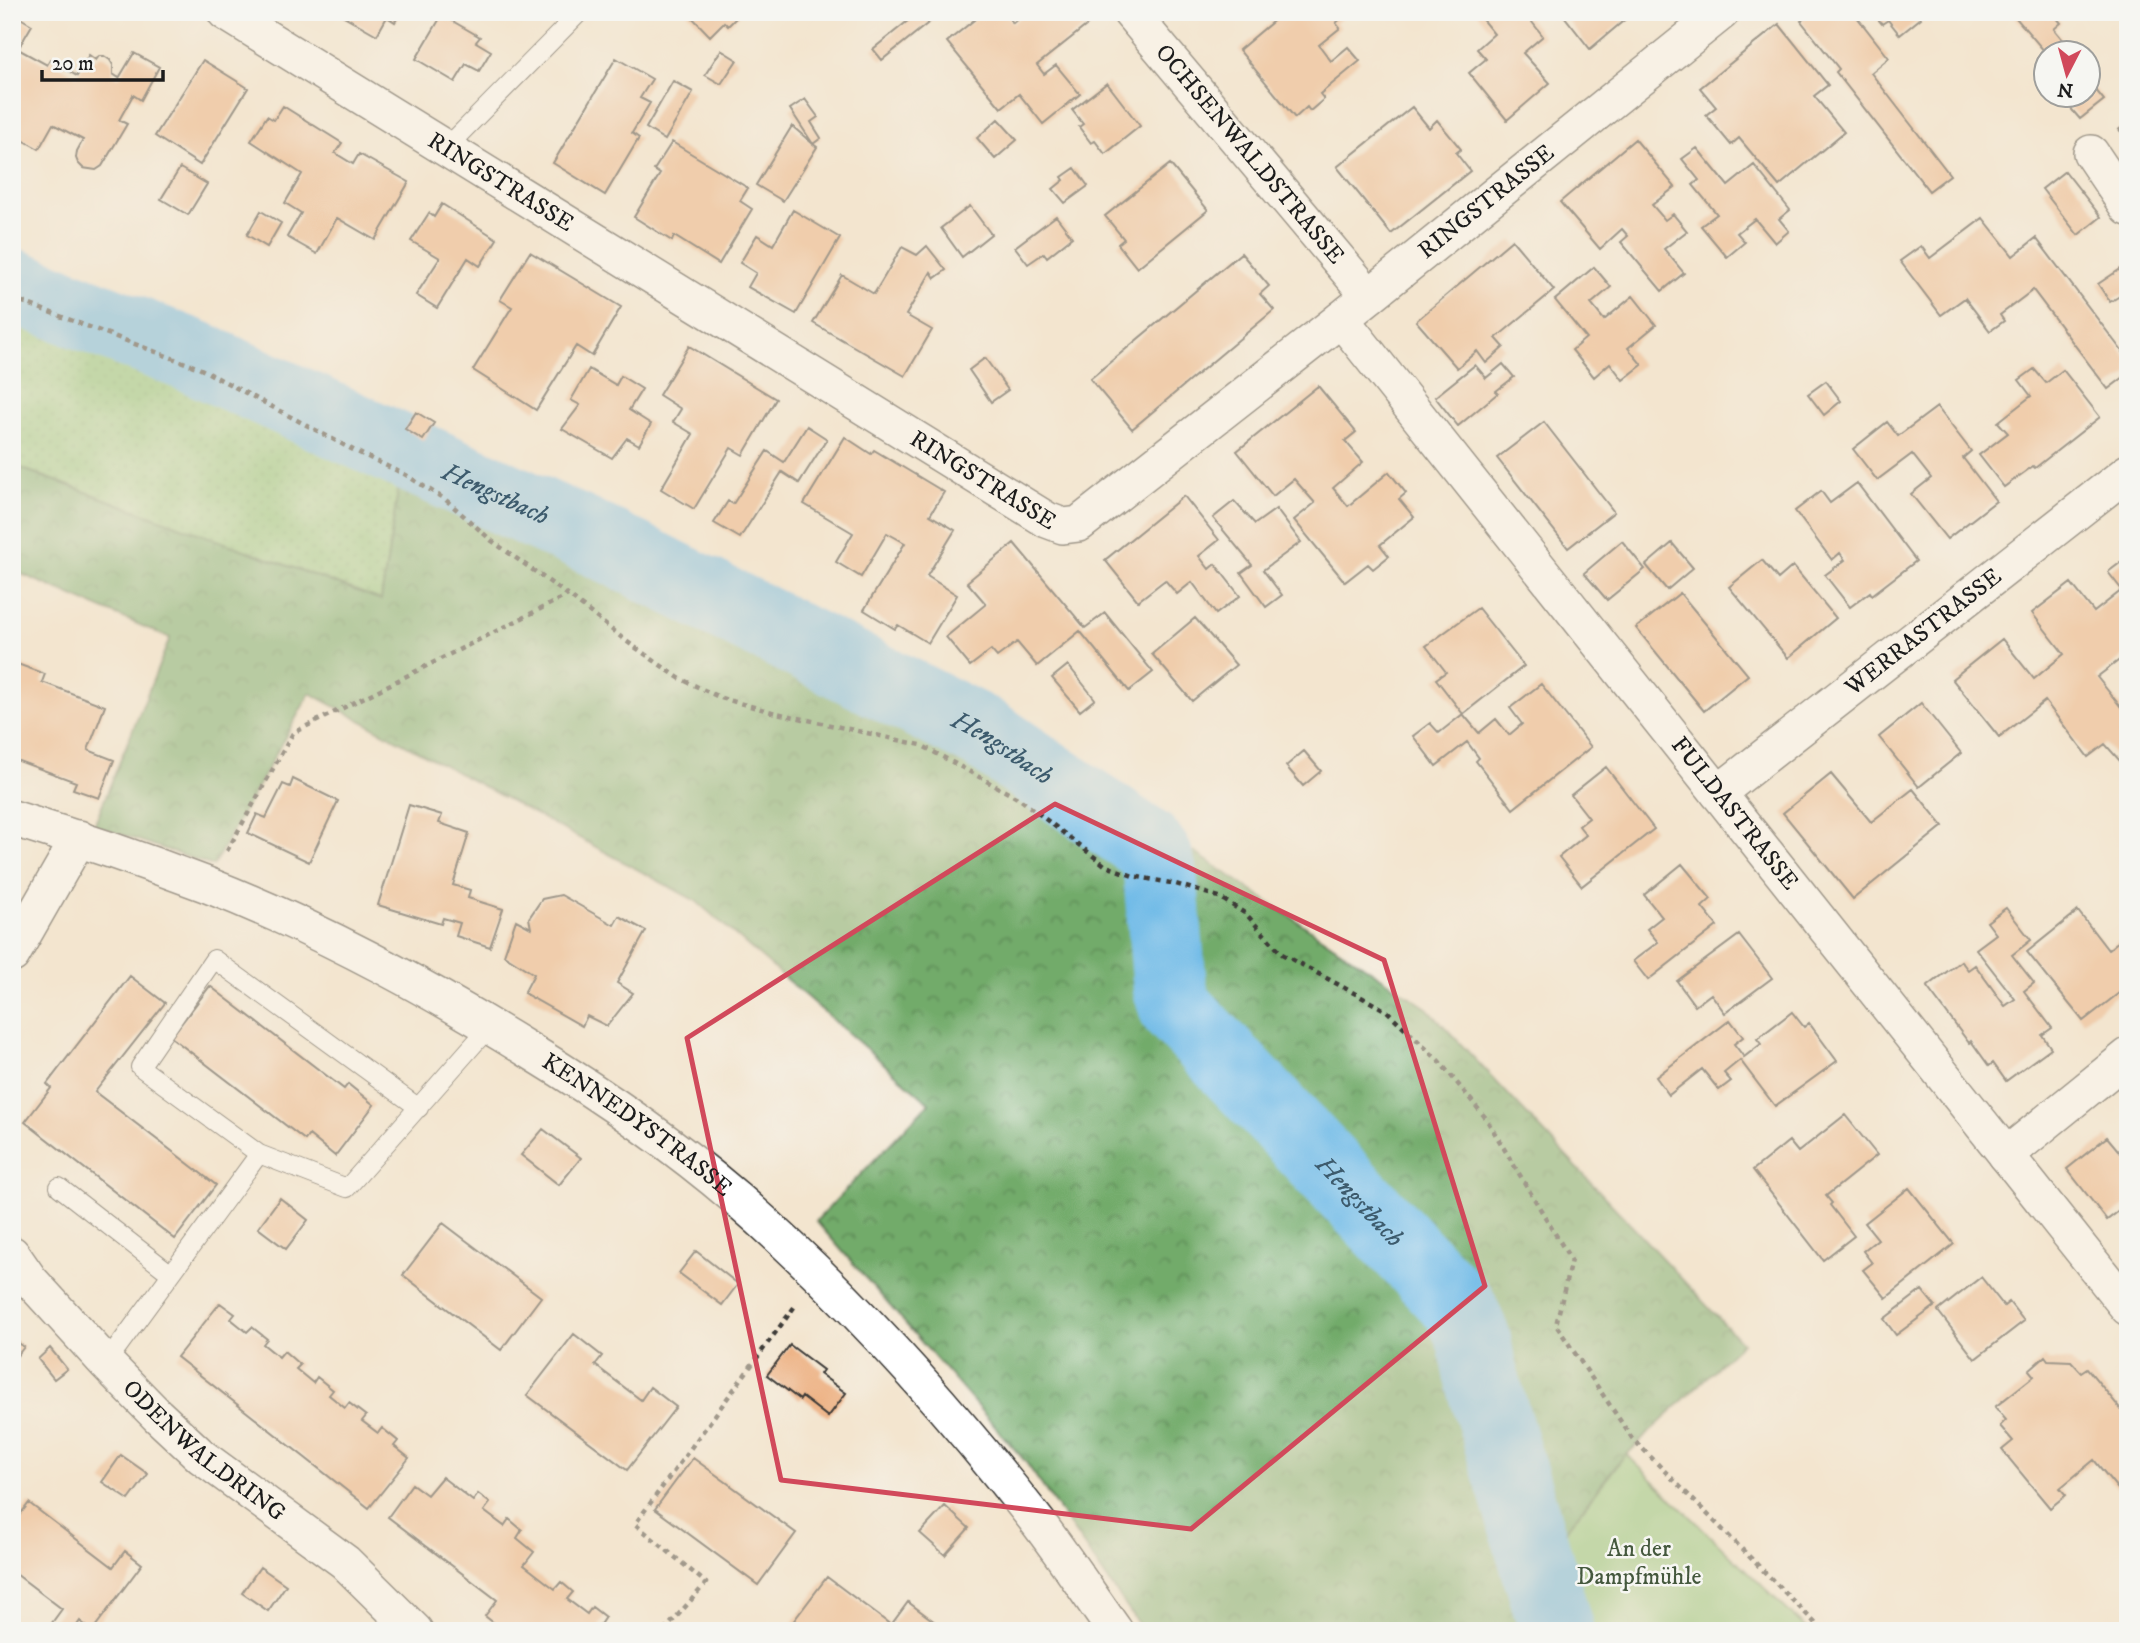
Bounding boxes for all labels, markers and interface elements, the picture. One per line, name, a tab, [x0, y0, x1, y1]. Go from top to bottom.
scale bar	[42, 38, 163, 82]
street label: OCHSENWALDSTRASSE	[1149, 38, 1351, 270]
north arrow	[2032, 38, 2102, 108]
text: 20 m	[52, 51, 94, 77]
text: N	[2056, 77, 2074, 102]
street label: RINGSTRASSE	[422, 126, 579, 239]
street label: RINGSTRASSE	[1412, 138, 1561, 266]
street label: RINGSTRASSE	[904, 424, 1062, 537]
water label: Hengstbach	[436, 455, 555, 533]
street label: WERRASTRASSE	[1839, 562, 2008, 703]
water label: Hengstbach	[945, 703, 1060, 793]
street label: FULDASTRASSE	[1664, 731, 1805, 896]
street label: KENNEDYSTRASSE	[536, 1047, 738, 1203]
water label: Hengstbach	[1308, 1148, 1411, 1254]
street label: ODENWALDRING	[116, 1374, 291, 1528]
park label: An der Dampfmühle	[1577, 1534, 1702, 1592]

